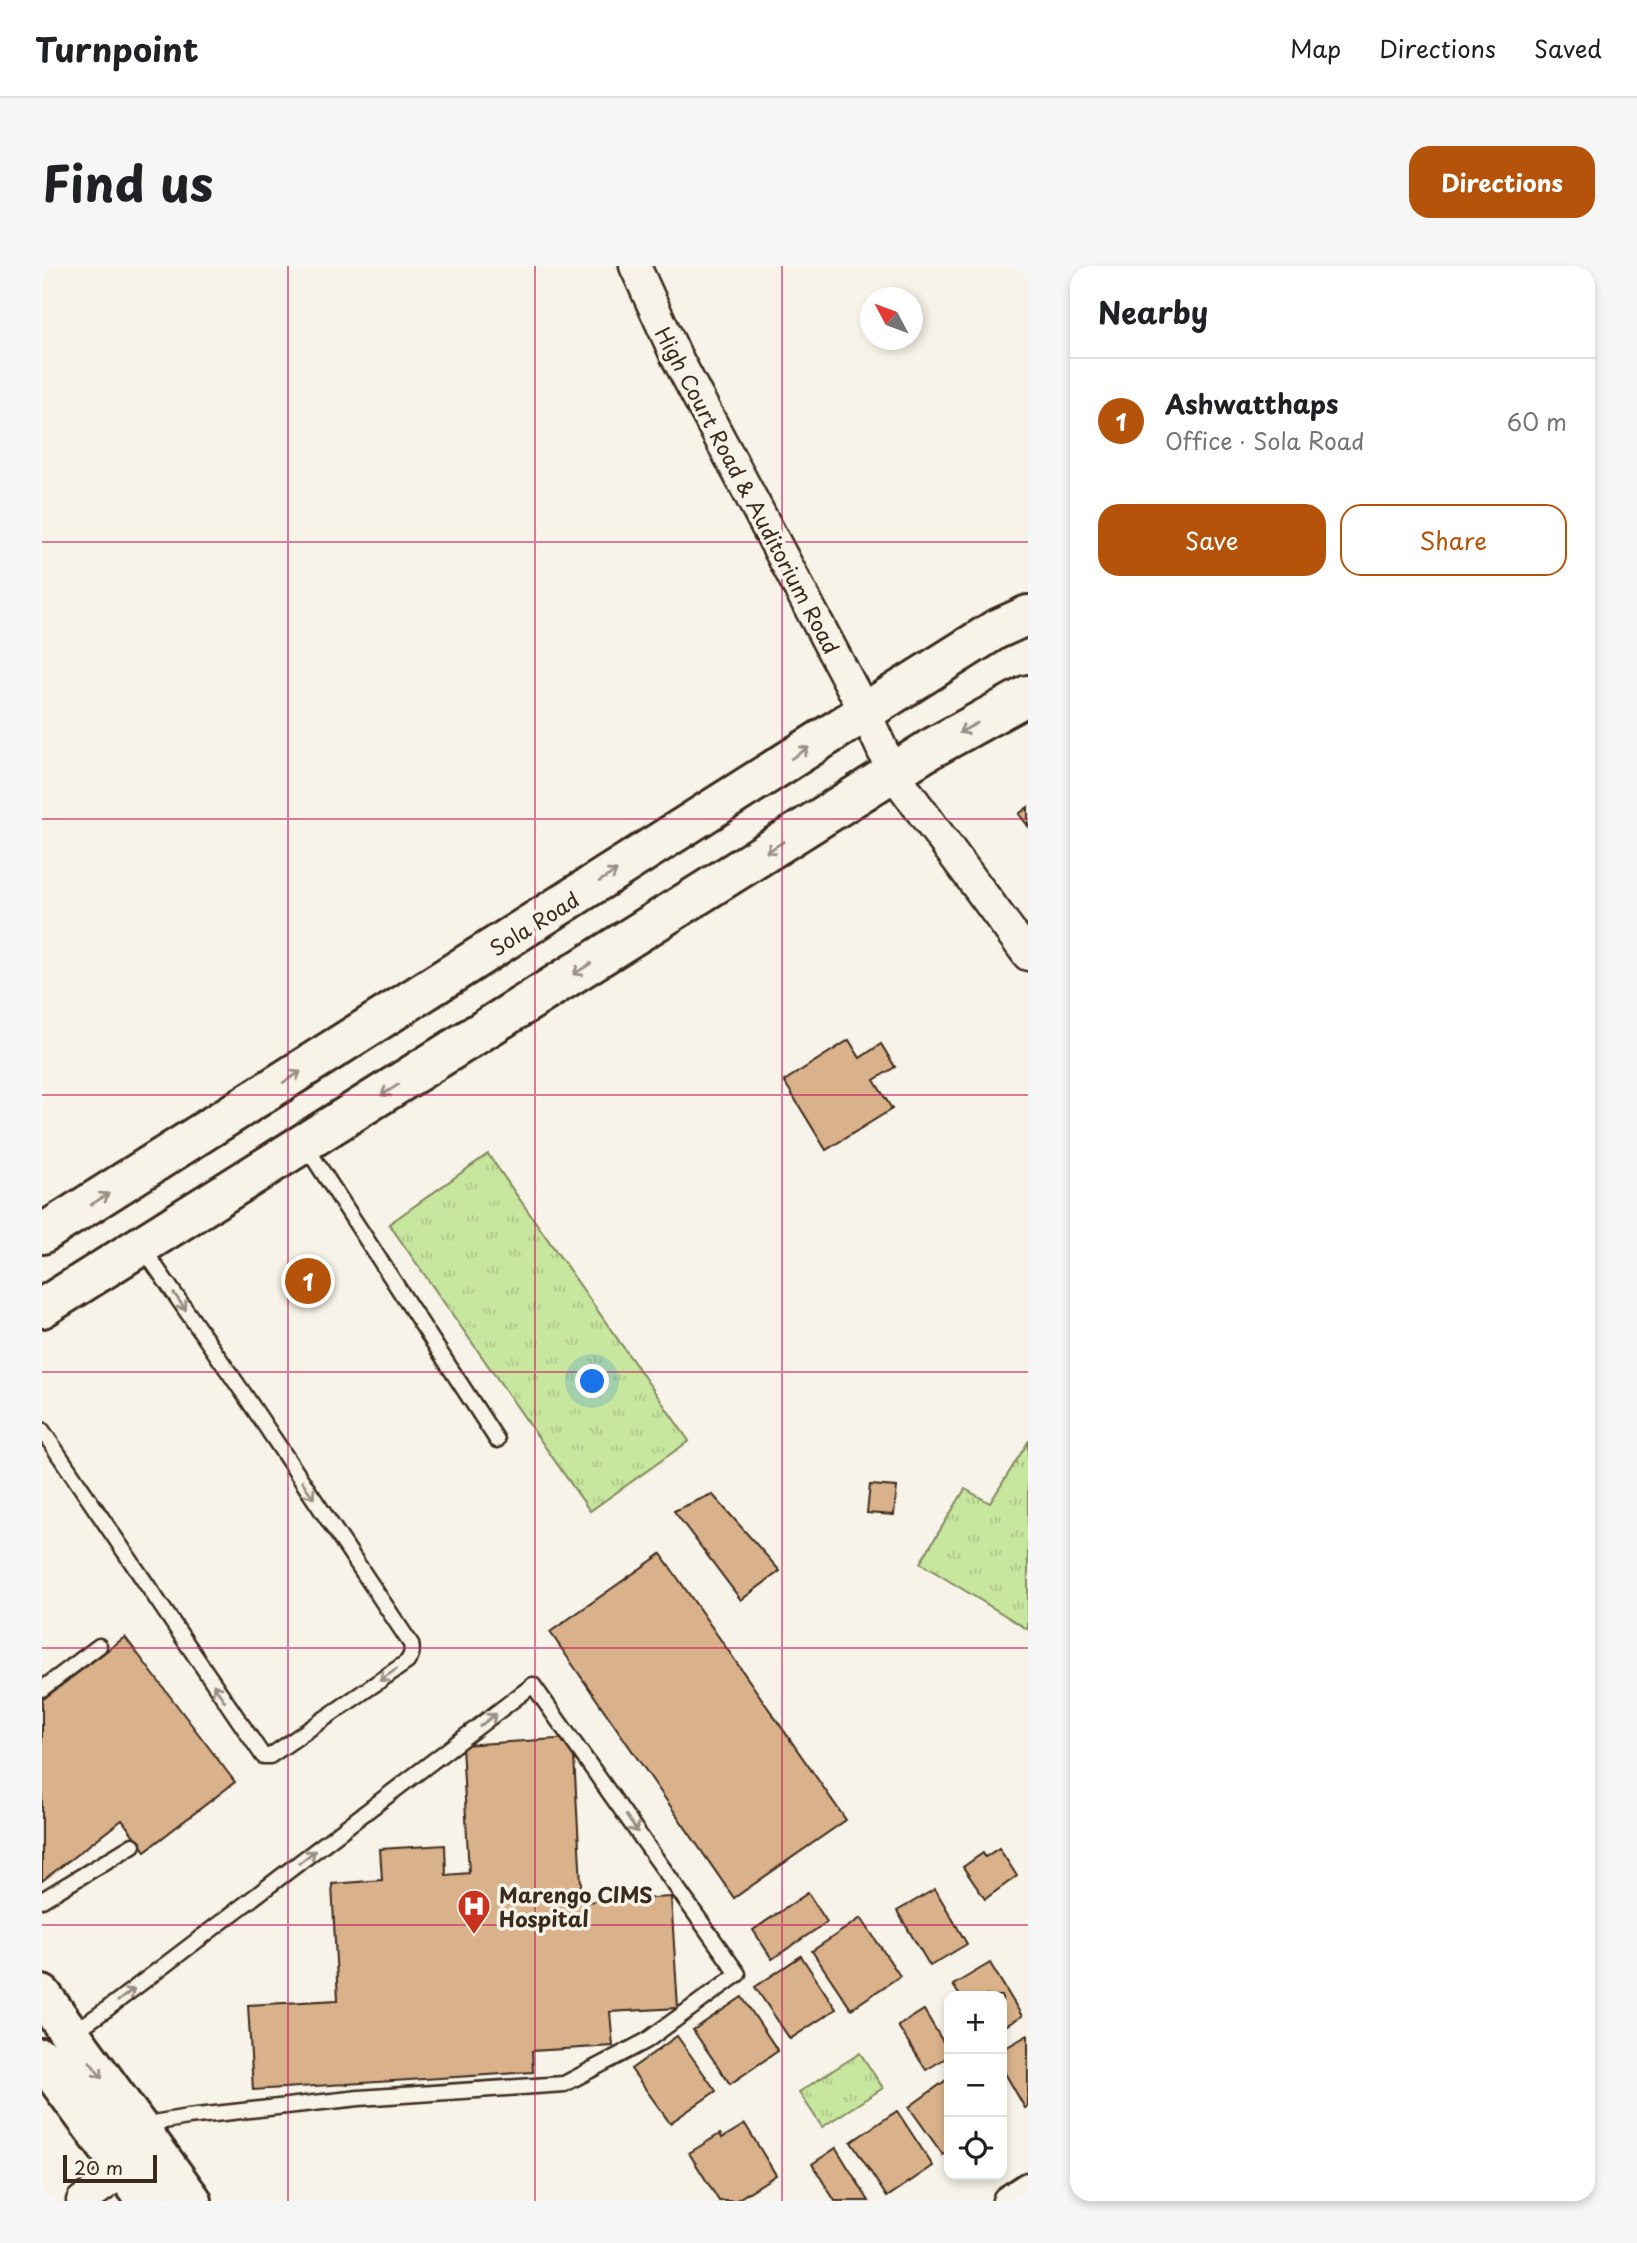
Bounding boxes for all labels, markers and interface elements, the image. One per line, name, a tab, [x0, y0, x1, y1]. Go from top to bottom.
text: Turnpoint	[35, 23, 199, 73]
text: Map	[1290, 30, 1341, 66]
text: Directions	[1379, 30, 1496, 66]
text: Saved	[1534, 30, 1602, 66]
text: Find us	[42, 145, 213, 219]
button: Directions	[1409, 146, 1595, 218]
north arrow	[860, 287, 923, 350]
text: Nearby	[1098, 289, 1208, 334]
street label: High Court Road & Auditorium Road	[648, 321, 848, 659]
text: Ashwatthaps	[1165, 384, 1338, 423]
text: 1	[1116, 404, 1127, 439]
text: 60 m	[1507, 404, 1567, 439]
text: Office · Sola Road	[1165, 423, 1364, 458]
button: Save	[1098, 504, 1326, 576]
button: Share	[1340, 504, 1567, 576]
one-way arrow	[959, 721, 979, 735]
one-way arrow	[790, 746, 809, 761]
one-way arrow	[765, 841, 785, 855]
one-way arrow	[598, 868, 617, 883]
street label: Sola Road	[483, 883, 585, 963]
one-way arrow	[573, 962, 593, 976]
one-way arrow	[282, 1069, 302, 1083]
one-way arrow	[380, 1083, 400, 1097]
one-way arrow	[90, 1192, 110, 1206]
pin: 1	[285, 1255, 331, 1307]
one-way arrow	[173, 1292, 187, 1311]
your location	[575, 1364, 609, 1398]
one-way arrow	[301, 1480, 316, 1499]
one-way arrow	[379, 1668, 398, 1682]
one-way arrow	[212, 1684, 227, 1703]
one-way arrow	[478, 1712, 497, 1727]
one-way arrow	[625, 1814, 639, 1833]
one-way arrow	[297, 1850, 316, 1865]
place label: Marengo CIMS Hospital	[499, 1878, 653, 1934]
hospital icon: Marengo CIMS Hospital	[455, 1887, 493, 1936]
one-way arrow	[116, 1988, 135, 2003]
map controls	[944, 1991, 1007, 2180]
button: +	[944, 1991, 1007, 2054]
button: −	[944, 2054, 1007, 2117]
one-way arrow	[88, 2061, 103, 2080]
button: locate	[944, 2117, 1007, 2180]
scale bar	[63, 2152, 158, 2184]
text: 20 m	[74, 2153, 123, 2181]

